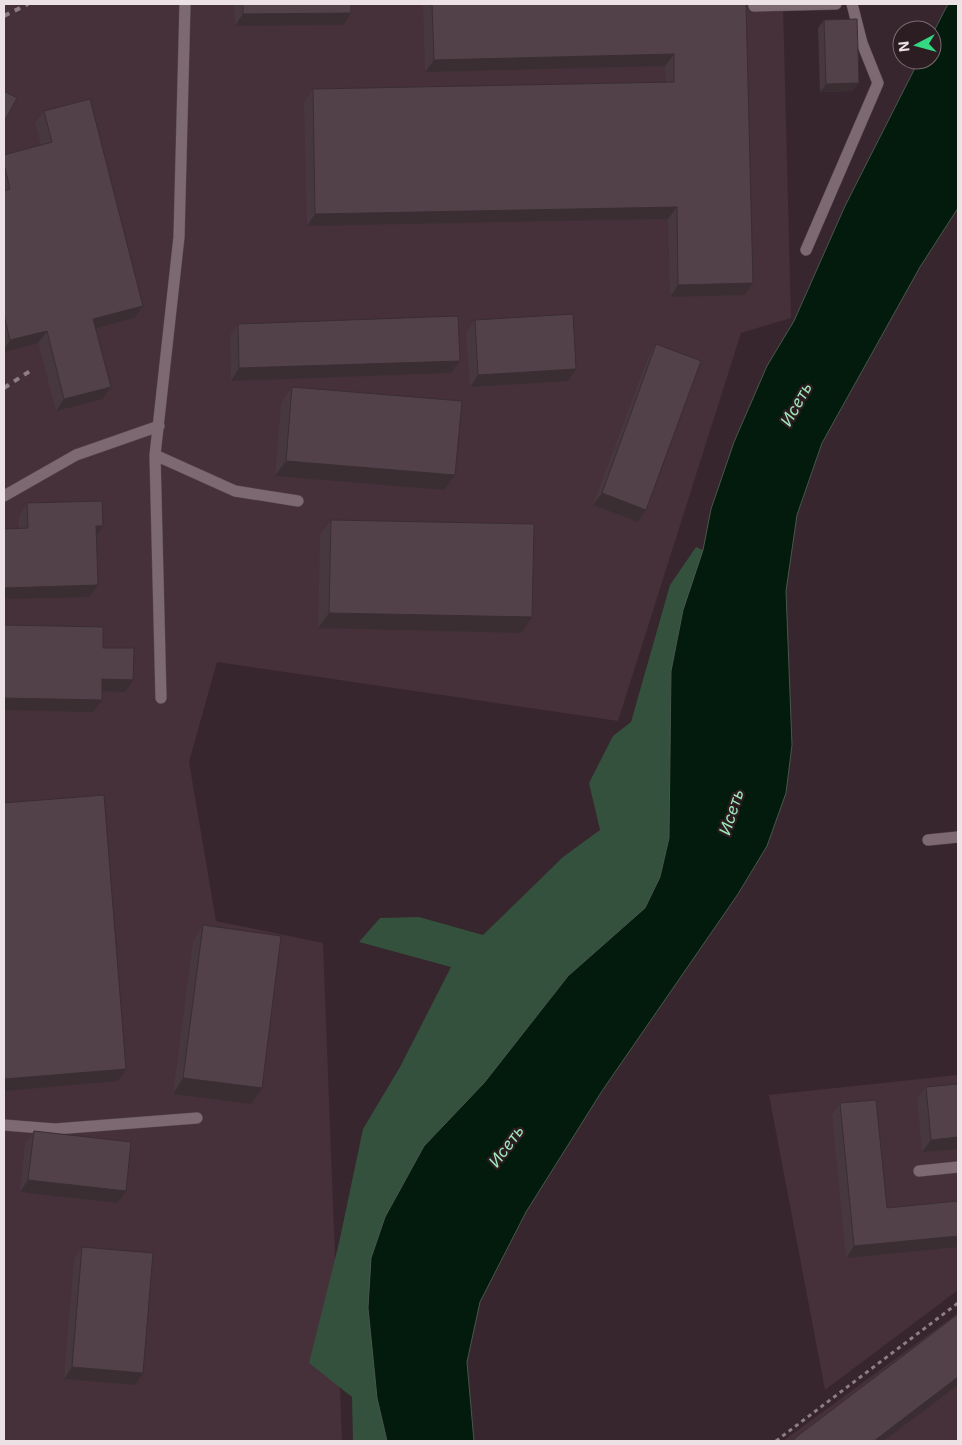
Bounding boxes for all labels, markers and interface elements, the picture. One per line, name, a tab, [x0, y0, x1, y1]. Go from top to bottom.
north arrow	[892, 20, 942, 70]
text: N	[895, 40, 913, 53]
water label: Исеть	[776, 379, 816, 429]
water label: Исеть	[714, 786, 748, 837]
water label: Исеть	[484, 1121, 528, 1171]

